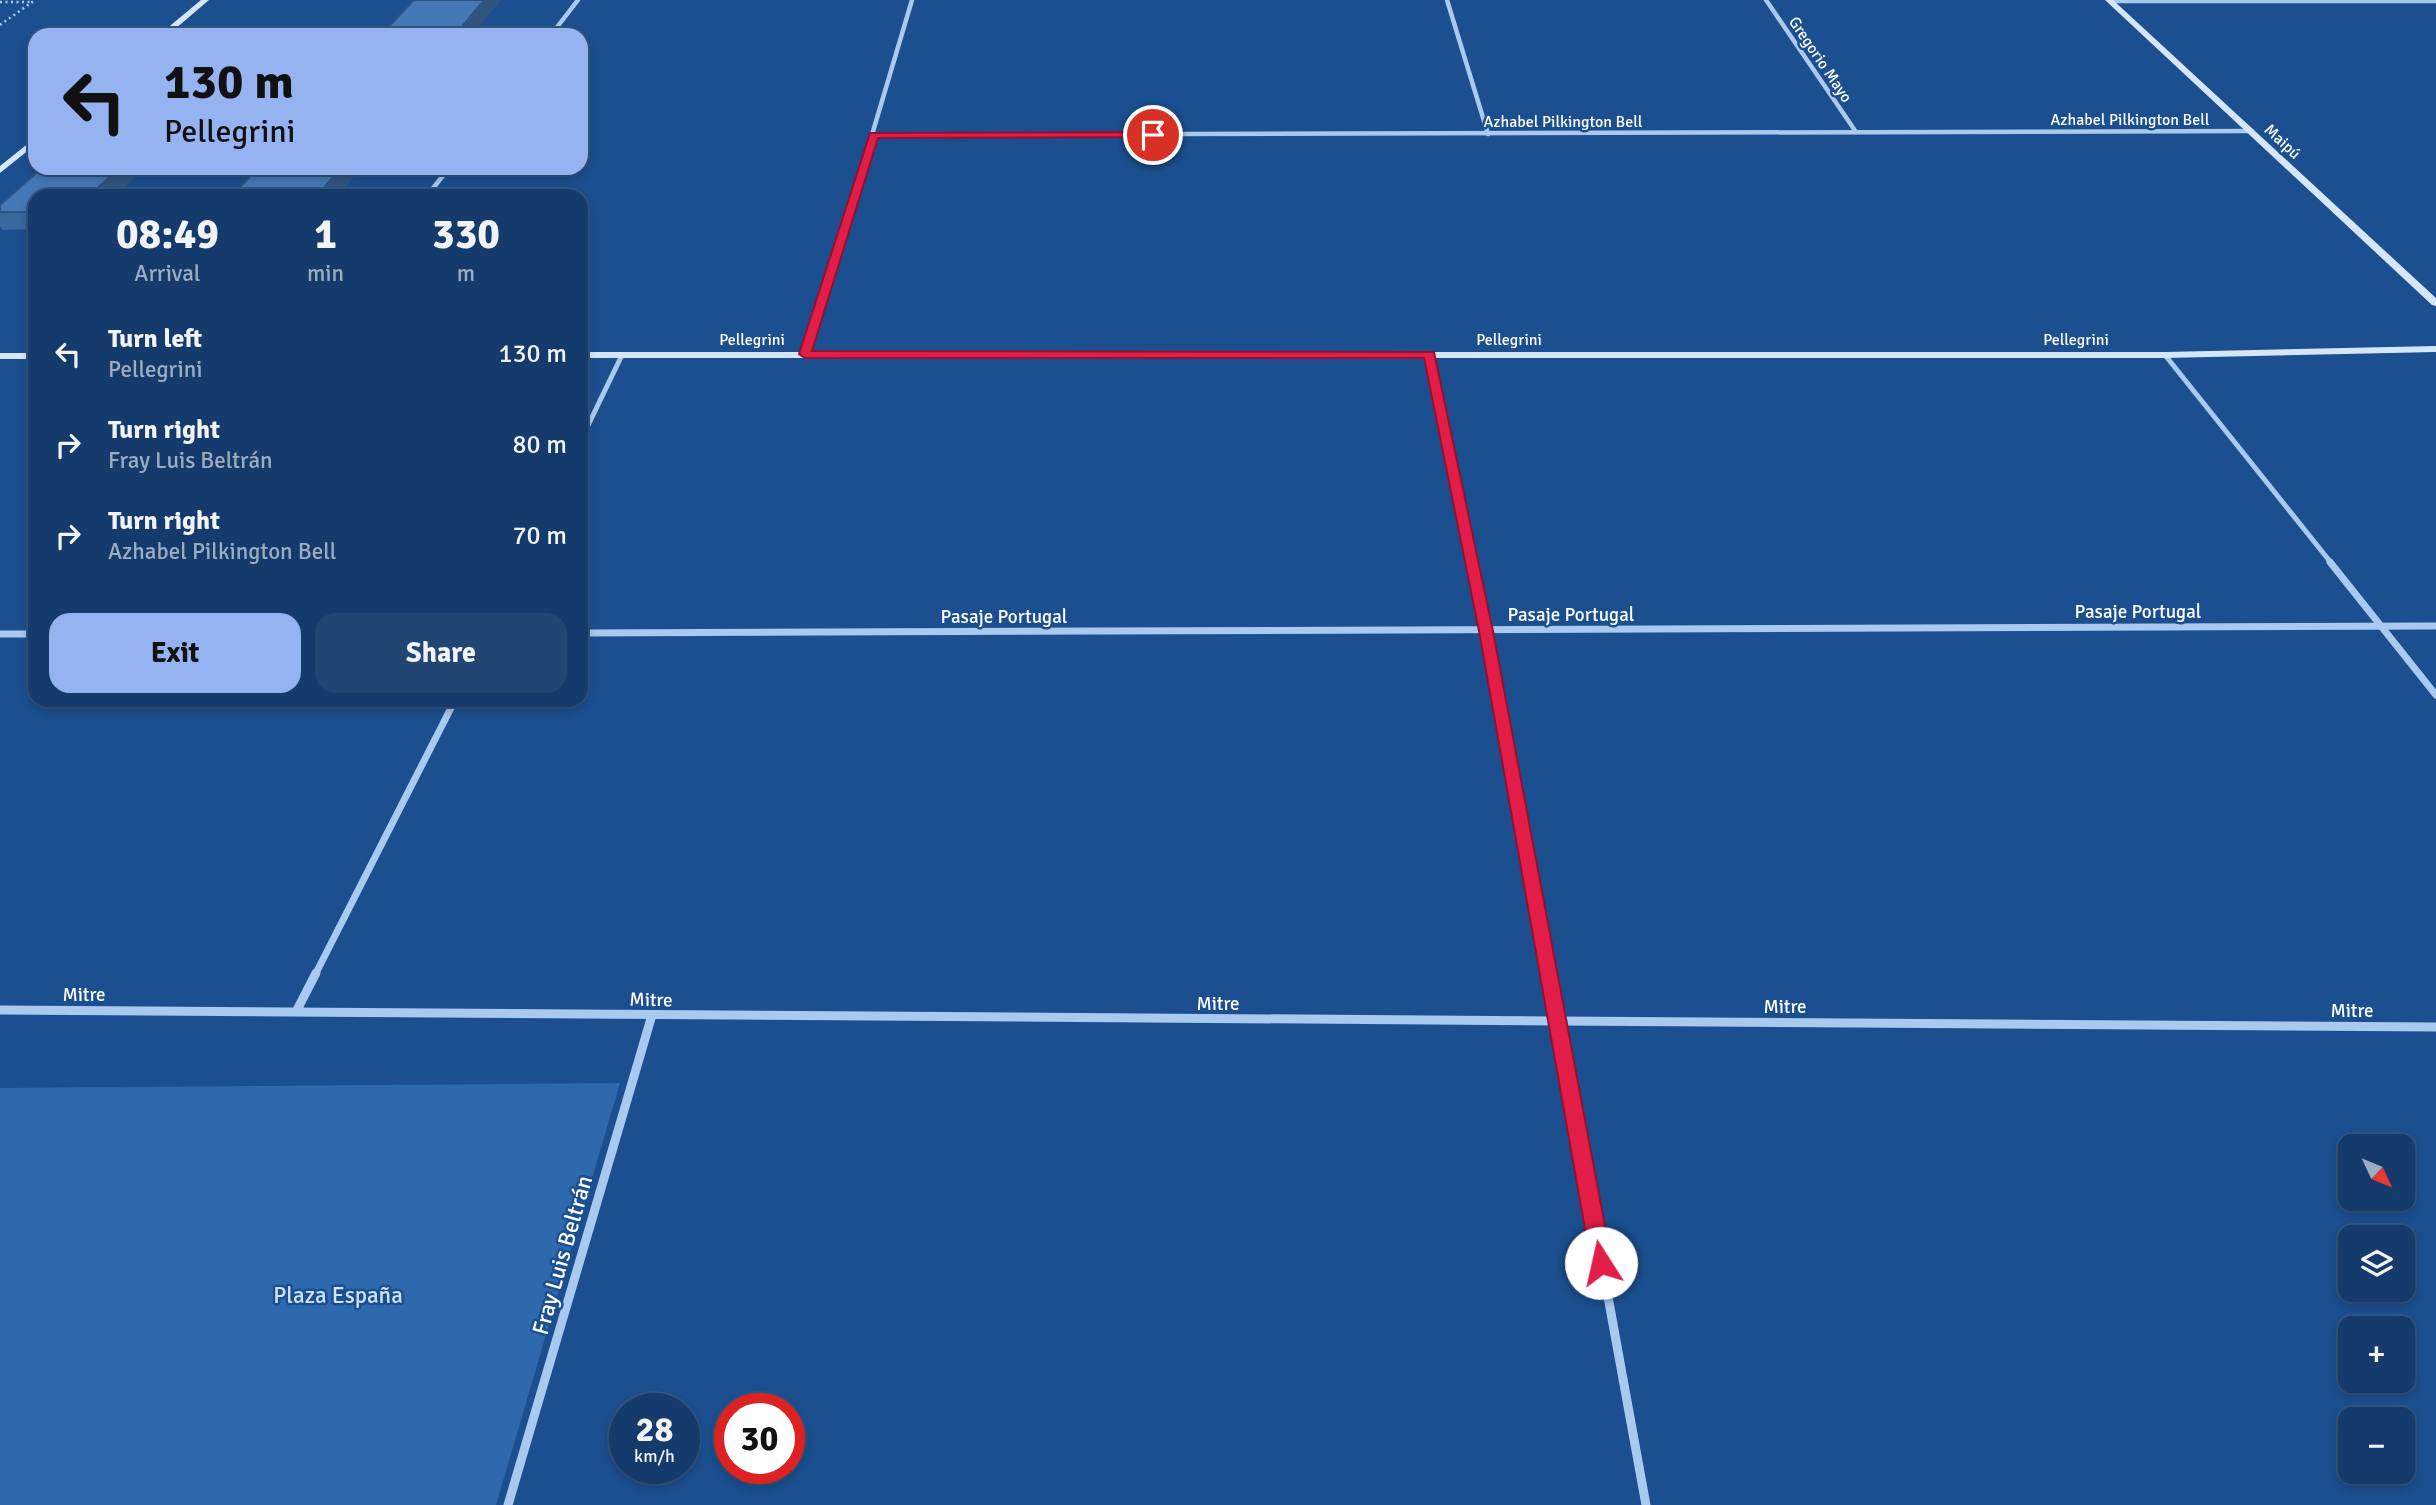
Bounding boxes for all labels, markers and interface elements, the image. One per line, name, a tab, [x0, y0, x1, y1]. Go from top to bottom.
street label: Gregorio Mayo	[1784, 13, 1856, 106]
text: 130 m	[164, 52, 294, 112]
icon: left	[49, 56, 140, 147]
pin	[1123, 105, 1183, 165]
street label: Azhabel Pilkington Bell	[2051, 110, 2210, 130]
text: Pellegrini	[164, 112, 295, 151]
street label: Azhabel Pilkington Bell	[1484, 112, 1643, 132]
icon: arrive	[1134, 116, 1172, 154]
street label: Maipú	[2260, 120, 2305, 164]
text: 08:49	[116, 209, 219, 260]
text: 1	[314, 209, 337, 260]
text: 330	[432, 209, 500, 260]
text: Arrival	[134, 259, 201, 288]
text: min	[307, 259, 344, 288]
text: m	[457, 259, 475, 288]
text: Turn left	[108, 323, 202, 355]
street label: Pellegrini	[719, 330, 785, 350]
street label: Pellegrini	[1476, 330, 1542, 350]
street label: Pellegrini	[2043, 330, 2109, 350]
icon: left	[49, 335, 87, 373]
text: 130 m	[498, 338, 567, 370]
text: Pellegrini	[108, 355, 202, 384]
text: Turn right	[108, 414, 220, 446]
icon: right	[49, 426, 87, 464]
text: 80 m	[512, 429, 567, 461]
text: Fray Luis Beltrán	[108, 446, 273, 475]
text: Turn right	[108, 505, 220, 537]
icon: right	[49, 517, 87, 555]
text: 70 m	[512, 520, 567, 552]
text: Azhabel Pilkington Bell	[108, 537, 336, 566]
street label: Pasaje Portugal	[2075, 600, 2201, 624]
street label: Pasaje Portugal	[1508, 603, 1634, 627]
street label: Pasaje Portugal	[941, 605, 1067, 629]
button: Exit	[49, 613, 301, 693]
button: Share	[315, 613, 567, 693]
street label: Mitre	[62, 983, 106, 1007]
street label: Mitre	[629, 988, 673, 1012]
street label: Mitre	[1196, 992, 1240, 1016]
street label: Mitre	[1763, 995, 1807, 1019]
street label: Mitre	[2330, 999, 2374, 1023]
north arrow	[2338, 1134, 2415, 1211]
map controls	[2338, 1134, 2415, 1484]
street label: Fray Luis Beltrán	[526, 1172, 599, 1338]
button: layers	[2338, 1225, 2415, 1302]
position arrow	[1564, 1226, 1638, 1300]
park label: Plaza España	[273, 1281, 403, 1310]
button: +	[2338, 1316, 2415, 1393]
speed limit sign: 30	[714, 1393, 805, 1484]
button: −	[2338, 1407, 2415, 1484]
text: 28	[636, 1408, 673, 1451]
text: km/h	[634, 1445, 675, 1467]

